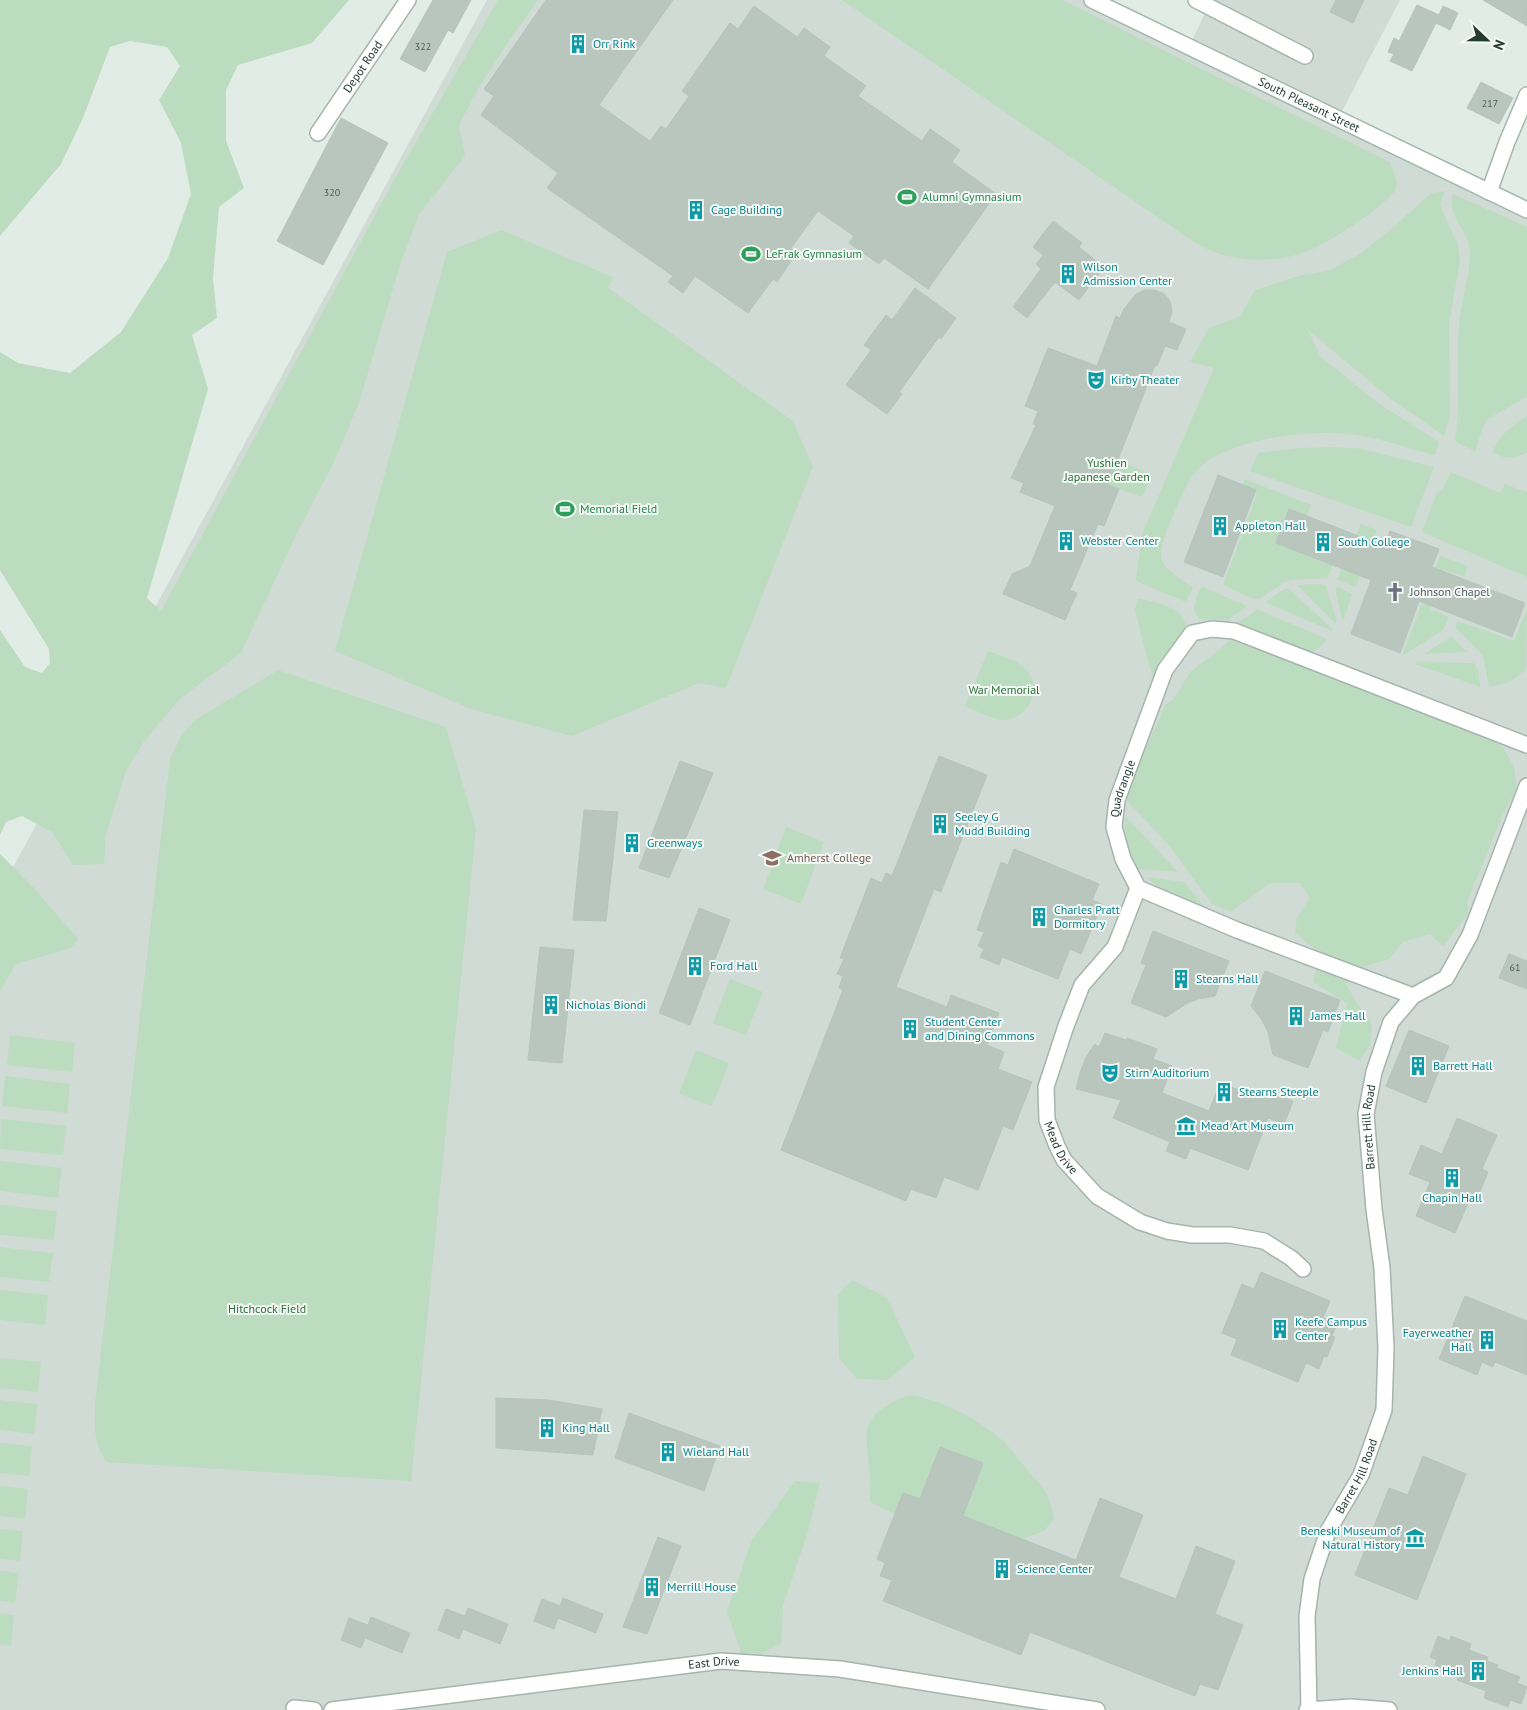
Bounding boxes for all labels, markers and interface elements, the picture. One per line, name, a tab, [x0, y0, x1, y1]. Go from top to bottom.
north arrow	[1462, 15, 1512, 65]
building icon: Orr Rink	[567, 33, 589, 55]
place label: Orr Rink	[593, 36, 635, 51]
text: N	[1489, 37, 1509, 53]
street label: Depot Road	[339, 38, 385, 95]
house number: 322	[415, 40, 431, 53]
street label: South Pleasant Street	[1256, 73, 1363, 135]
house number: 217	[1482, 97, 1498, 110]
house number: 320	[324, 186, 341, 199]
sports icon: Alumni Gymnasium	[896, 186, 918, 208]
place label: Alumni Gymnasium	[922, 189, 1021, 204]
building icon: Cage Building	[685, 199, 707, 221]
place label: Cage Building	[711, 202, 782, 217]
sports icon: LeFrak Gymnasium	[740, 243, 762, 265]
place label: LeFrak Gymnasium	[766, 246, 862, 261]
place label: Wilson Admission Center	[1083, 259, 1172, 288]
building icon: Wilson Admission Center	[1057, 263, 1079, 285]
theatre icon: Kirby Theater	[1085, 369, 1107, 391]
place label: Kirby Theater	[1111, 372, 1179, 387]
park label: Yushien Japanese Garden	[1063, 455, 1150, 484]
sports icon: Memorial Field	[554, 498, 576, 520]
place label: Memorial Field	[580, 501, 657, 516]
building icon: Appleton Hall	[1209, 515, 1231, 537]
place label: Appleton Hall	[1235, 518, 1306, 533]
building icon: Webster Center	[1055, 530, 1077, 552]
building icon: South College	[1312, 531, 1334, 553]
place label: Webster Center	[1081, 533, 1159, 548]
place label: South College	[1338, 534, 1410, 549]
church icon: Johnson Chapel	[1384, 581, 1406, 603]
place label: Johnson Chapel	[1409, 584, 1490, 599]
park label: War Memorial	[968, 682, 1040, 697]
street label: Quadrangle	[1107, 758, 1138, 818]
place label: Seeley G Mudd Building	[955, 809, 1030, 838]
building icon: Seeley G Mudd Building	[929, 813, 951, 835]
building icon: Greenways	[621, 832, 643, 854]
place label: Greenways	[647, 835, 702, 850]
school or university icon: Amherst College	[761, 847, 783, 869]
place label: Amherst College	[787, 850, 871, 865]
place label: Charles Pratt Dormitory	[1054, 902, 1120, 931]
building icon: Charles Pratt Dormitory	[1028, 906, 1050, 928]
building icon: Ford Hall	[684, 955, 706, 977]
place label: Ford Hall	[710, 958, 758, 973]
house number: 61	[1510, 961, 1520, 974]
building icon: Stearns Hall	[1170, 968, 1192, 990]
place label: Stearns Hall	[1196, 971, 1259, 986]
building icon: Nicholas Biondi	[540, 994, 562, 1016]
place label: Nicholas Biondi	[566, 997, 646, 1012]
building icon: James Hall	[1285, 1005, 1307, 1027]
place label: James Hall	[1310, 1008, 1366, 1023]
place label: Student Center and Dining Commons	[925, 1014, 1035, 1043]
building icon: Student Center and Dining Commons	[899, 1018, 921, 1040]
building icon: Barrett Hall	[1407, 1055, 1429, 1077]
place label: Barrett Hall	[1433, 1058, 1493, 1073]
theatre icon: Stirn Auditorium	[1099, 1062, 1121, 1084]
place label: Stirn Auditorium	[1125, 1065, 1209, 1080]
building icon: Stearns Steeple	[1213, 1081, 1235, 1103]
street label: Barrett Hill Road	[1358, 1083, 1378, 1170]
place label: Stearns Steeple	[1239, 1084, 1319, 1099]
museum icon: Mead Art Museum	[1175, 1115, 1197, 1137]
place label: Mead Art Museum	[1201, 1118, 1294, 1133]
street label: Mead Drive	[1041, 1119, 1081, 1177]
building icon: Chapin Hall	[1441, 1167, 1463, 1189]
place label: Chapin Hall	[1422, 1190, 1482, 1205]
park label: Hitchcock Field	[228, 1301, 306, 1316]
place label: Keefe Campus Center	[1295, 1314, 1367, 1343]
building icon: Keefe Campus Center	[1269, 1318, 1291, 1340]
place label: Fayerweather Hall	[1403, 1325, 1472, 1354]
building icon: Fayerweather Hall	[1476, 1329, 1498, 1351]
building icon: King Hall	[536, 1417, 558, 1439]
place label: King Hall	[562, 1420, 610, 1435]
street label: Barret Hill Road	[1332, 1437, 1380, 1516]
building icon: Wieland Hall	[657, 1441, 679, 1463]
place label: Wieland Hall	[683, 1444, 749, 1459]
place label: Beneski Museum of Natural History	[1300, 1523, 1401, 1552]
museum icon: Beneski Museum of Natural History	[1404, 1527, 1426, 1549]
building icon: Science Center	[991, 1558, 1013, 1580]
place label: Science Center	[1017, 1561, 1092, 1576]
building icon: Merrill House	[641, 1576, 663, 1598]
place label: Merrill House	[667, 1579, 736, 1594]
street label: East Drive	[687, 1653, 740, 1672]
building icon: Jenkins Hall	[1467, 1660, 1489, 1682]
place label: Jenkins Hall	[1401, 1663, 1463, 1678]

